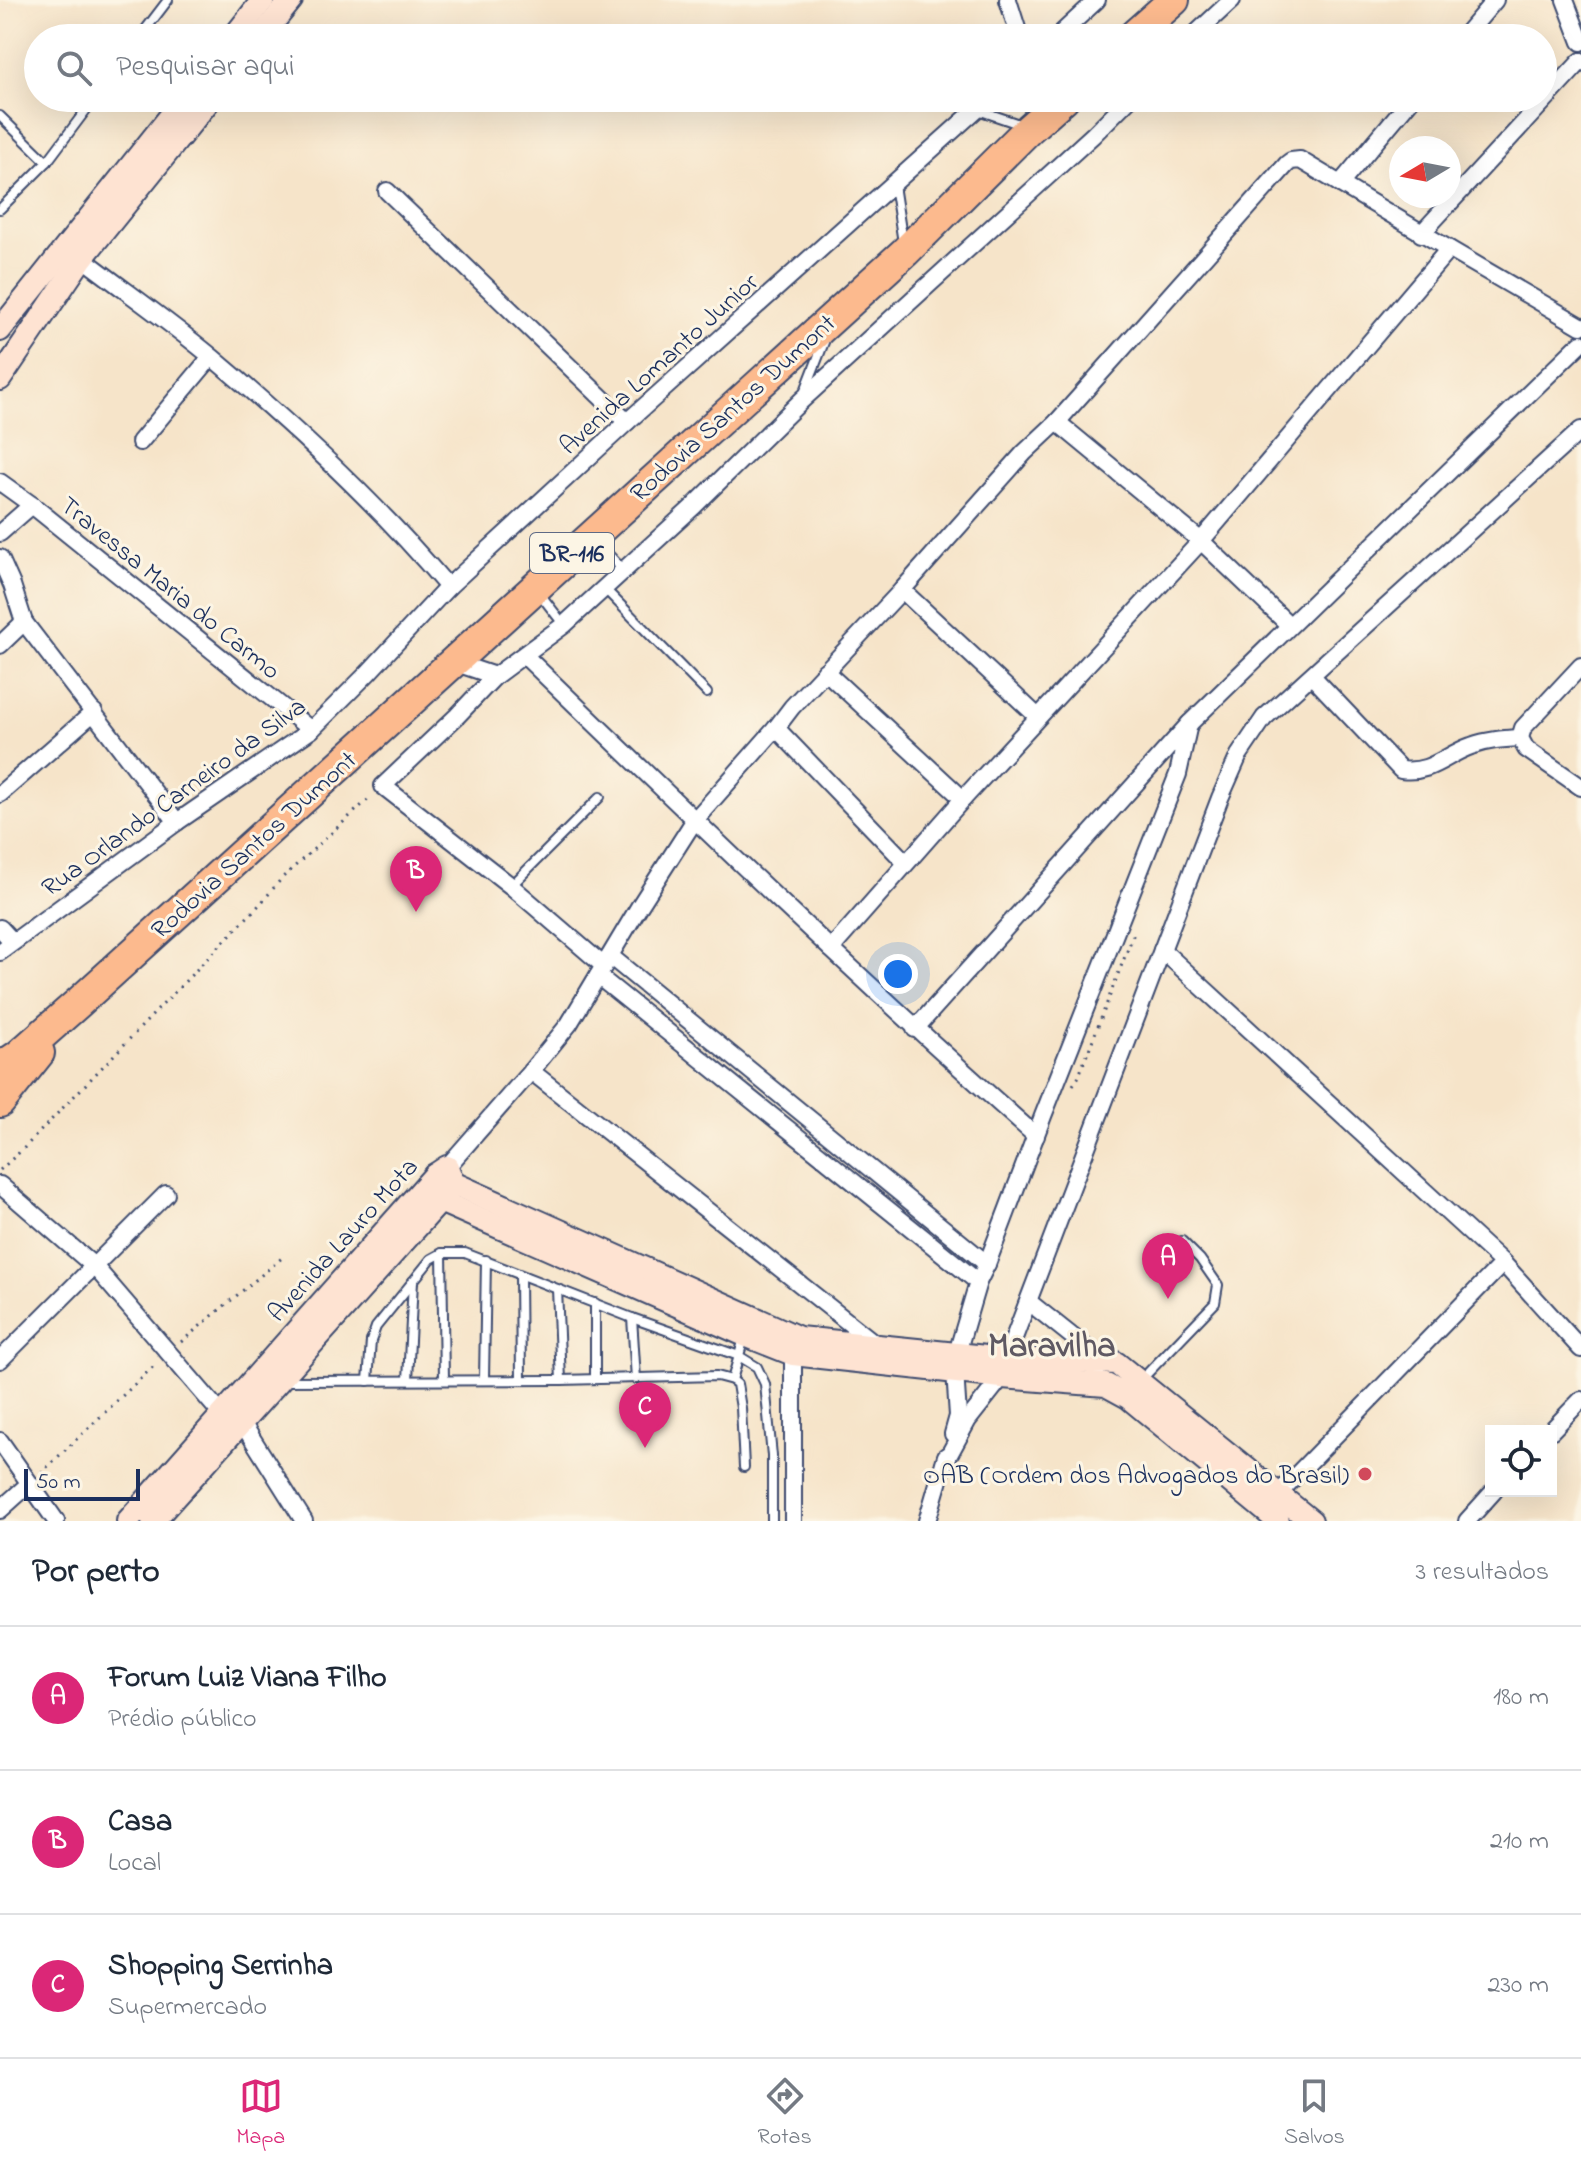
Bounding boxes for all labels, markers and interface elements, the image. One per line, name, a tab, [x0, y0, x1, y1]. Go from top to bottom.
search box	[24, 24, 1557, 112]
icon: search	[52, 46, 96, 90]
text: Pesquisar aqui	[116, 46, 295, 90]
north arrow	[1389, 136, 1461, 208]
street label: Avenida Lomanto Junior	[552, 265, 769, 465]
street label: Rodovia Santos Dumont	[622, 306, 846, 512]
street label: Travessa Maria do Carmo	[51, 488, 288, 690]
road number: BR-116	[530, 533, 614, 573]
street label: Rua Orlando Carneiro da Silva	[34, 689, 315, 908]
street label: Rodovia Santos Dumont	[143, 743, 367, 949]
pin: B	[390, 846, 442, 912]
your location	[878, 954, 918, 994]
street label: Avenida Lauro Mota	[260, 1150, 429, 1332]
pin: A	[1142, 1233, 1194, 1299]
district label: Maravilha	[988, 1323, 1116, 1373]
pin: C	[619, 1382, 671, 1448]
map controls	[1485, 1425, 1557, 1497]
button: locate	[1485, 1425, 1557, 1497]
place label: OAB (Ordem dos Advogados do Brasil)	[923, 1458, 1349, 1496]
scale bar	[24, 1465, 140, 1501]
marker: OAB (Ordem dos Advogados do Brasil)	[1356, 1465, 1374, 1483]
text: 50 m	[36, 1467, 81, 1499]
text: Por perto	[32, 1548, 160, 1598]
text: 3 resultados	[1416, 1554, 1549, 1592]
text: Forum Luiz Viana Filho	[108, 1657, 387, 1701]
text: A	[50, 1679, 66, 1717]
text: 180 m	[1493, 1679, 1549, 1717]
text: Prédio público	[108, 1701, 257, 1739]
text: Casa	[108, 1801, 172, 1845]
text: B	[49, 1823, 67, 1861]
text: 210 m	[1490, 1823, 1549, 1861]
text: Local	[108, 1845, 161, 1883]
text: Shopping Serrinha	[108, 1945, 333, 1989]
text: C	[51, 1967, 65, 2005]
text: 230 m	[1487, 1967, 1549, 2005]
text: Supermercado	[108, 1989, 267, 2027]
tab: Mapa	[236, 2074, 285, 2154]
tab: Rotas	[758, 2074, 812, 2154]
tab: Salvos	[1284, 2074, 1345, 2154]

